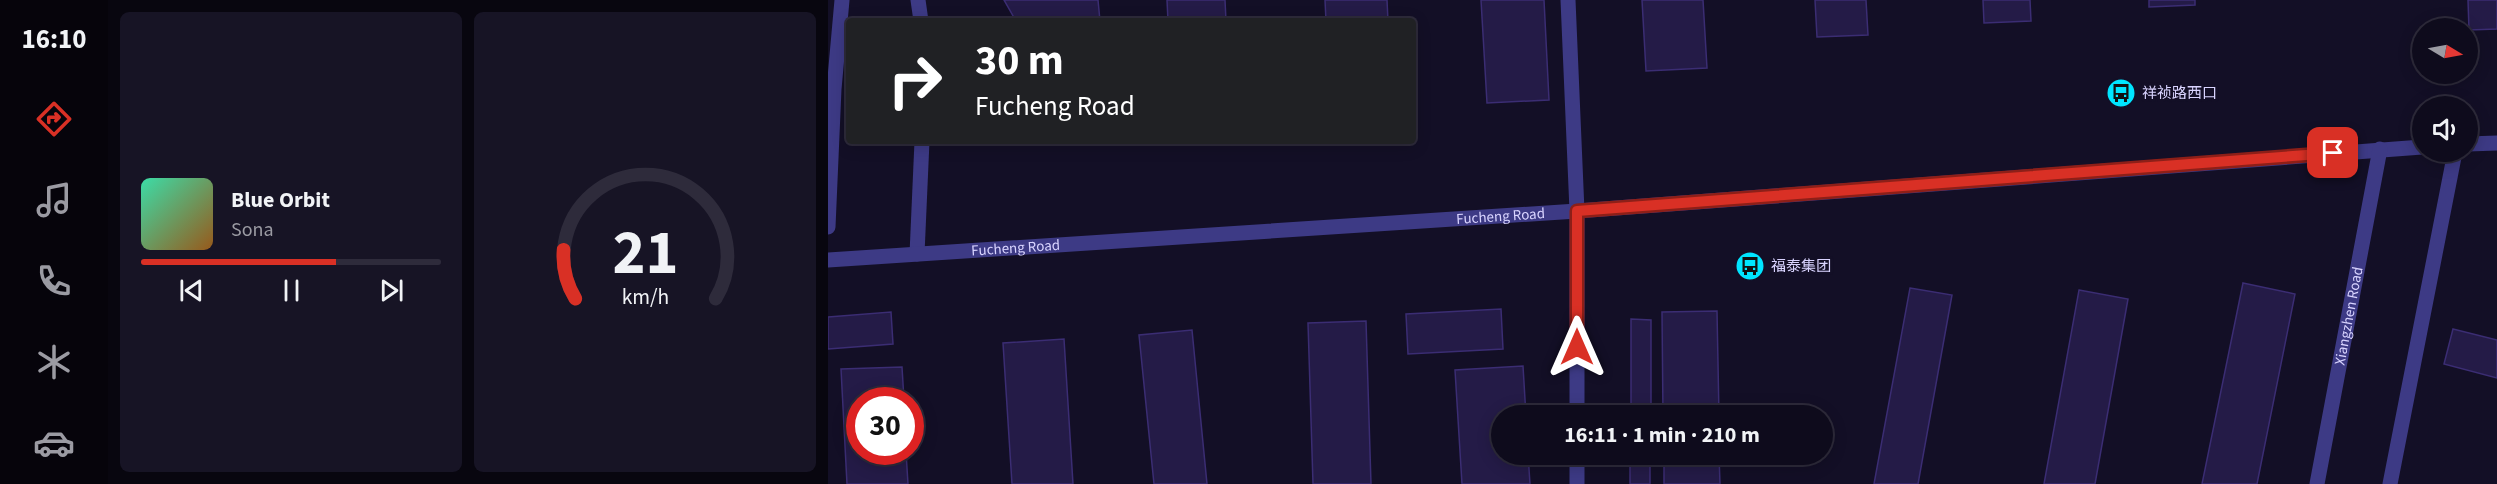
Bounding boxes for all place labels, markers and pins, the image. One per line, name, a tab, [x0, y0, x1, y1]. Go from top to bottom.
bus stop icon: 祥祯路西口	[2105, 77, 2137, 109]
place label: 祥祯路西口	[2142, 83, 2217, 104]
pin	[2307, 127, 2358, 178]
bus stop icon: 福泰集团	[1734, 250, 1766, 282]
place label: 福泰集团	[1771, 256, 1831, 277]

